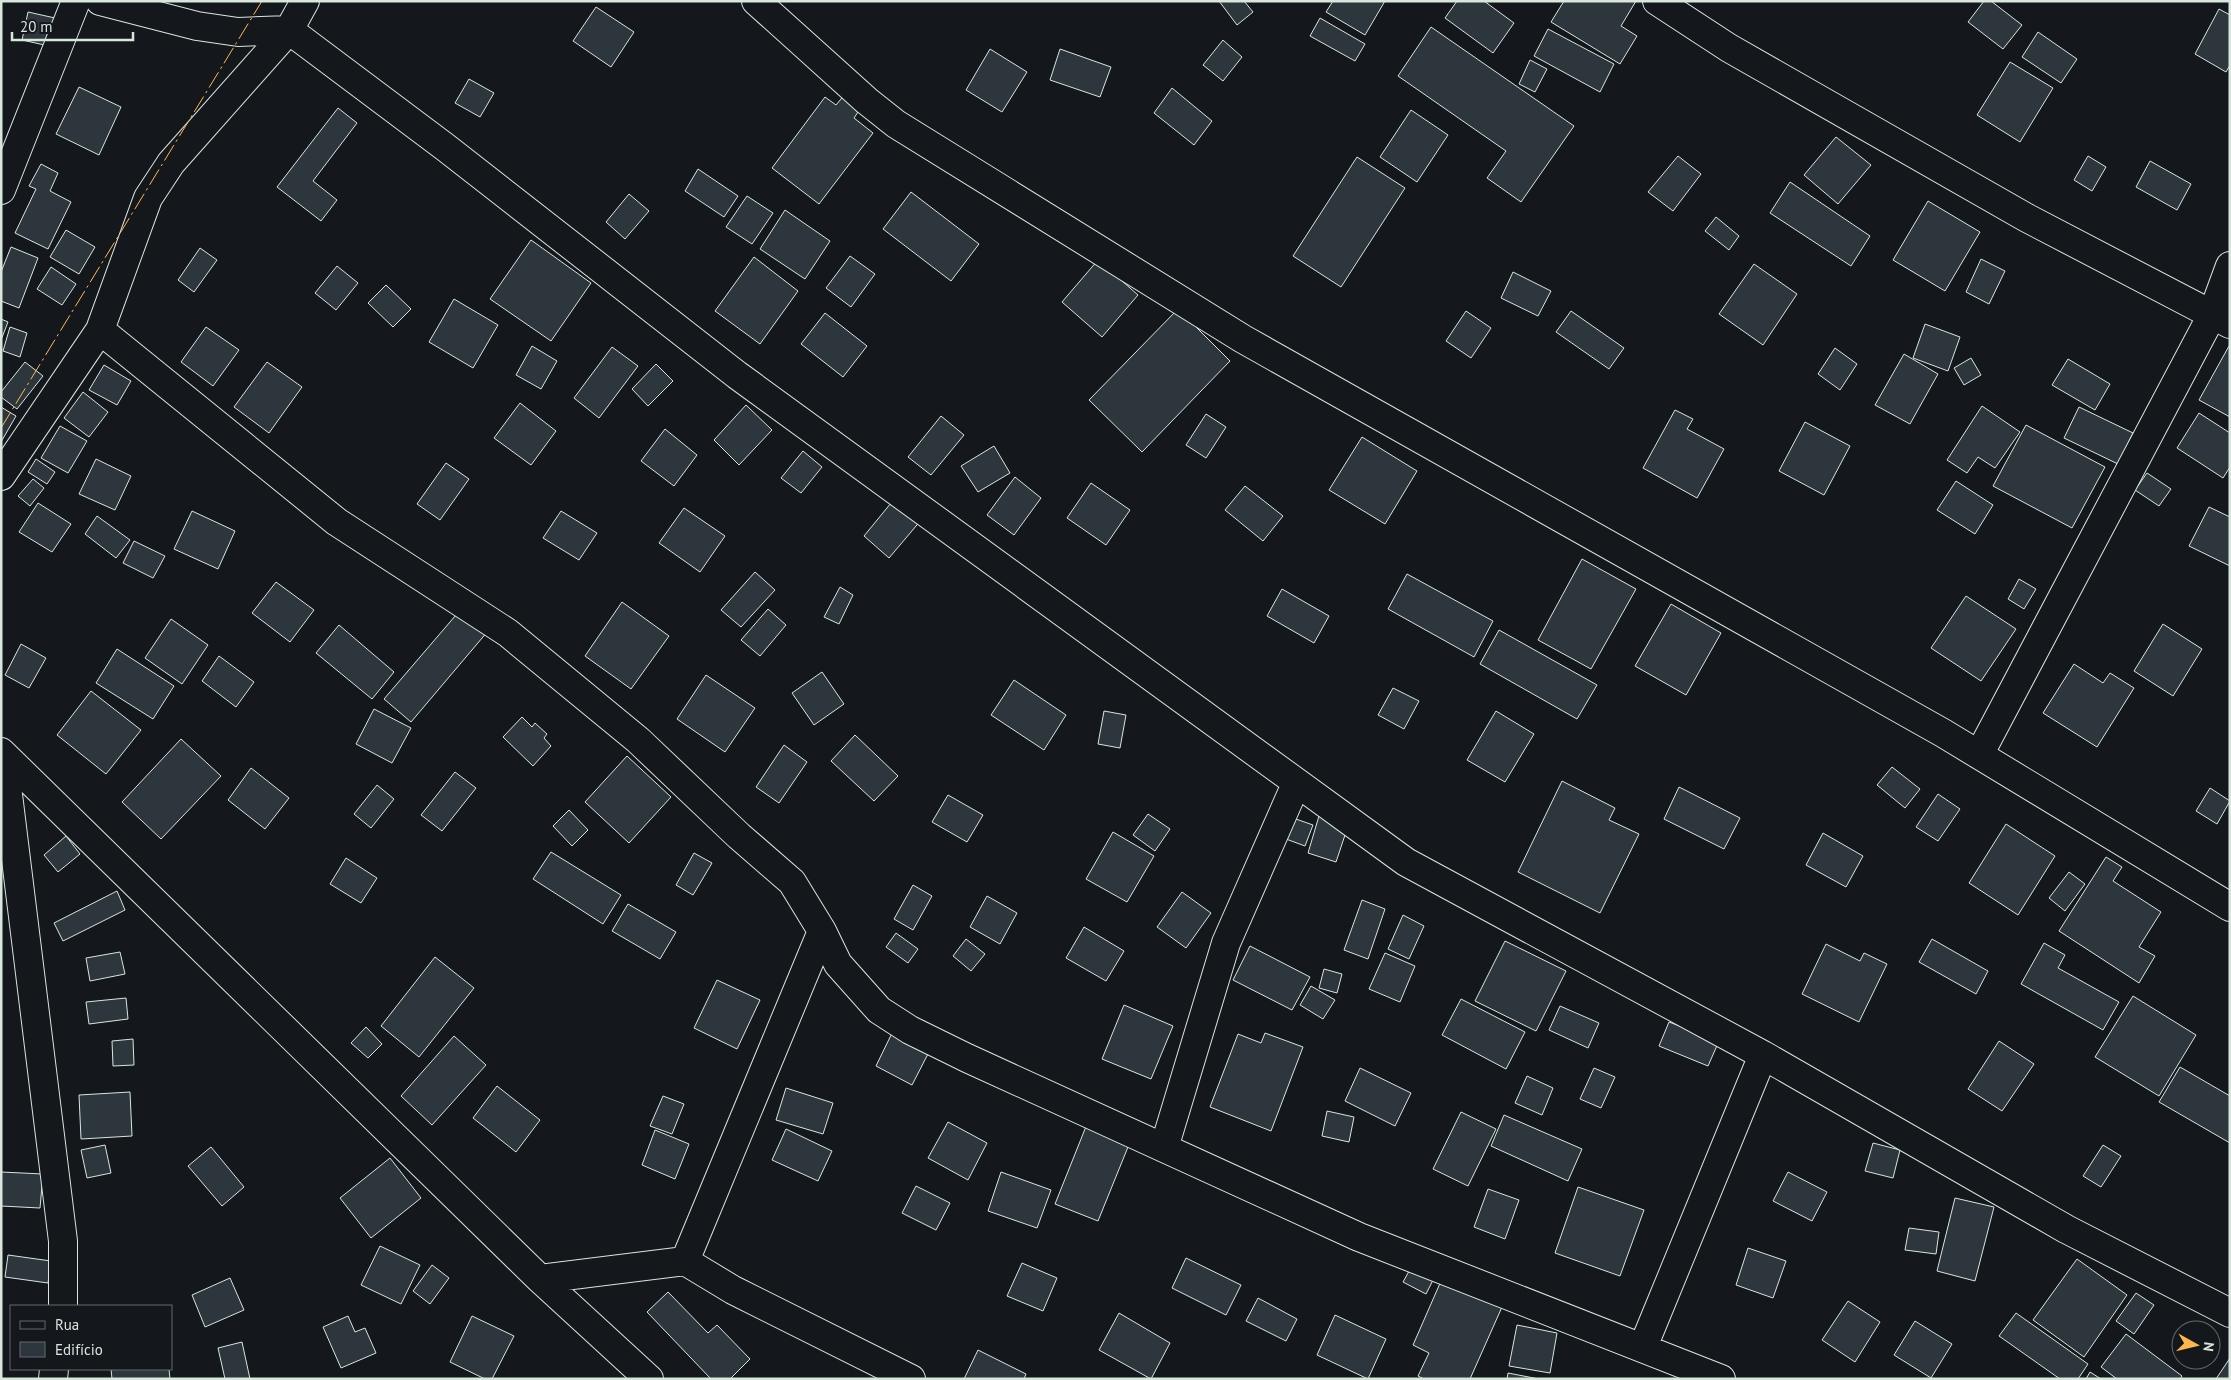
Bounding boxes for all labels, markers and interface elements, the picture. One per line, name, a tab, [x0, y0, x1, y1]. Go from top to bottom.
scale bar	[12, 10, 134, 42]
text: 20 m	[20, 17, 53, 36]
legend	[10, 1305, 172, 1370]
text: Rua	[55, 1315, 79, 1334]
north arrow	[2171, 1320, 2221, 1370]
text: Edifício	[55, 1340, 103, 1359]
text: N	[2199, 1341, 2218, 1353]

